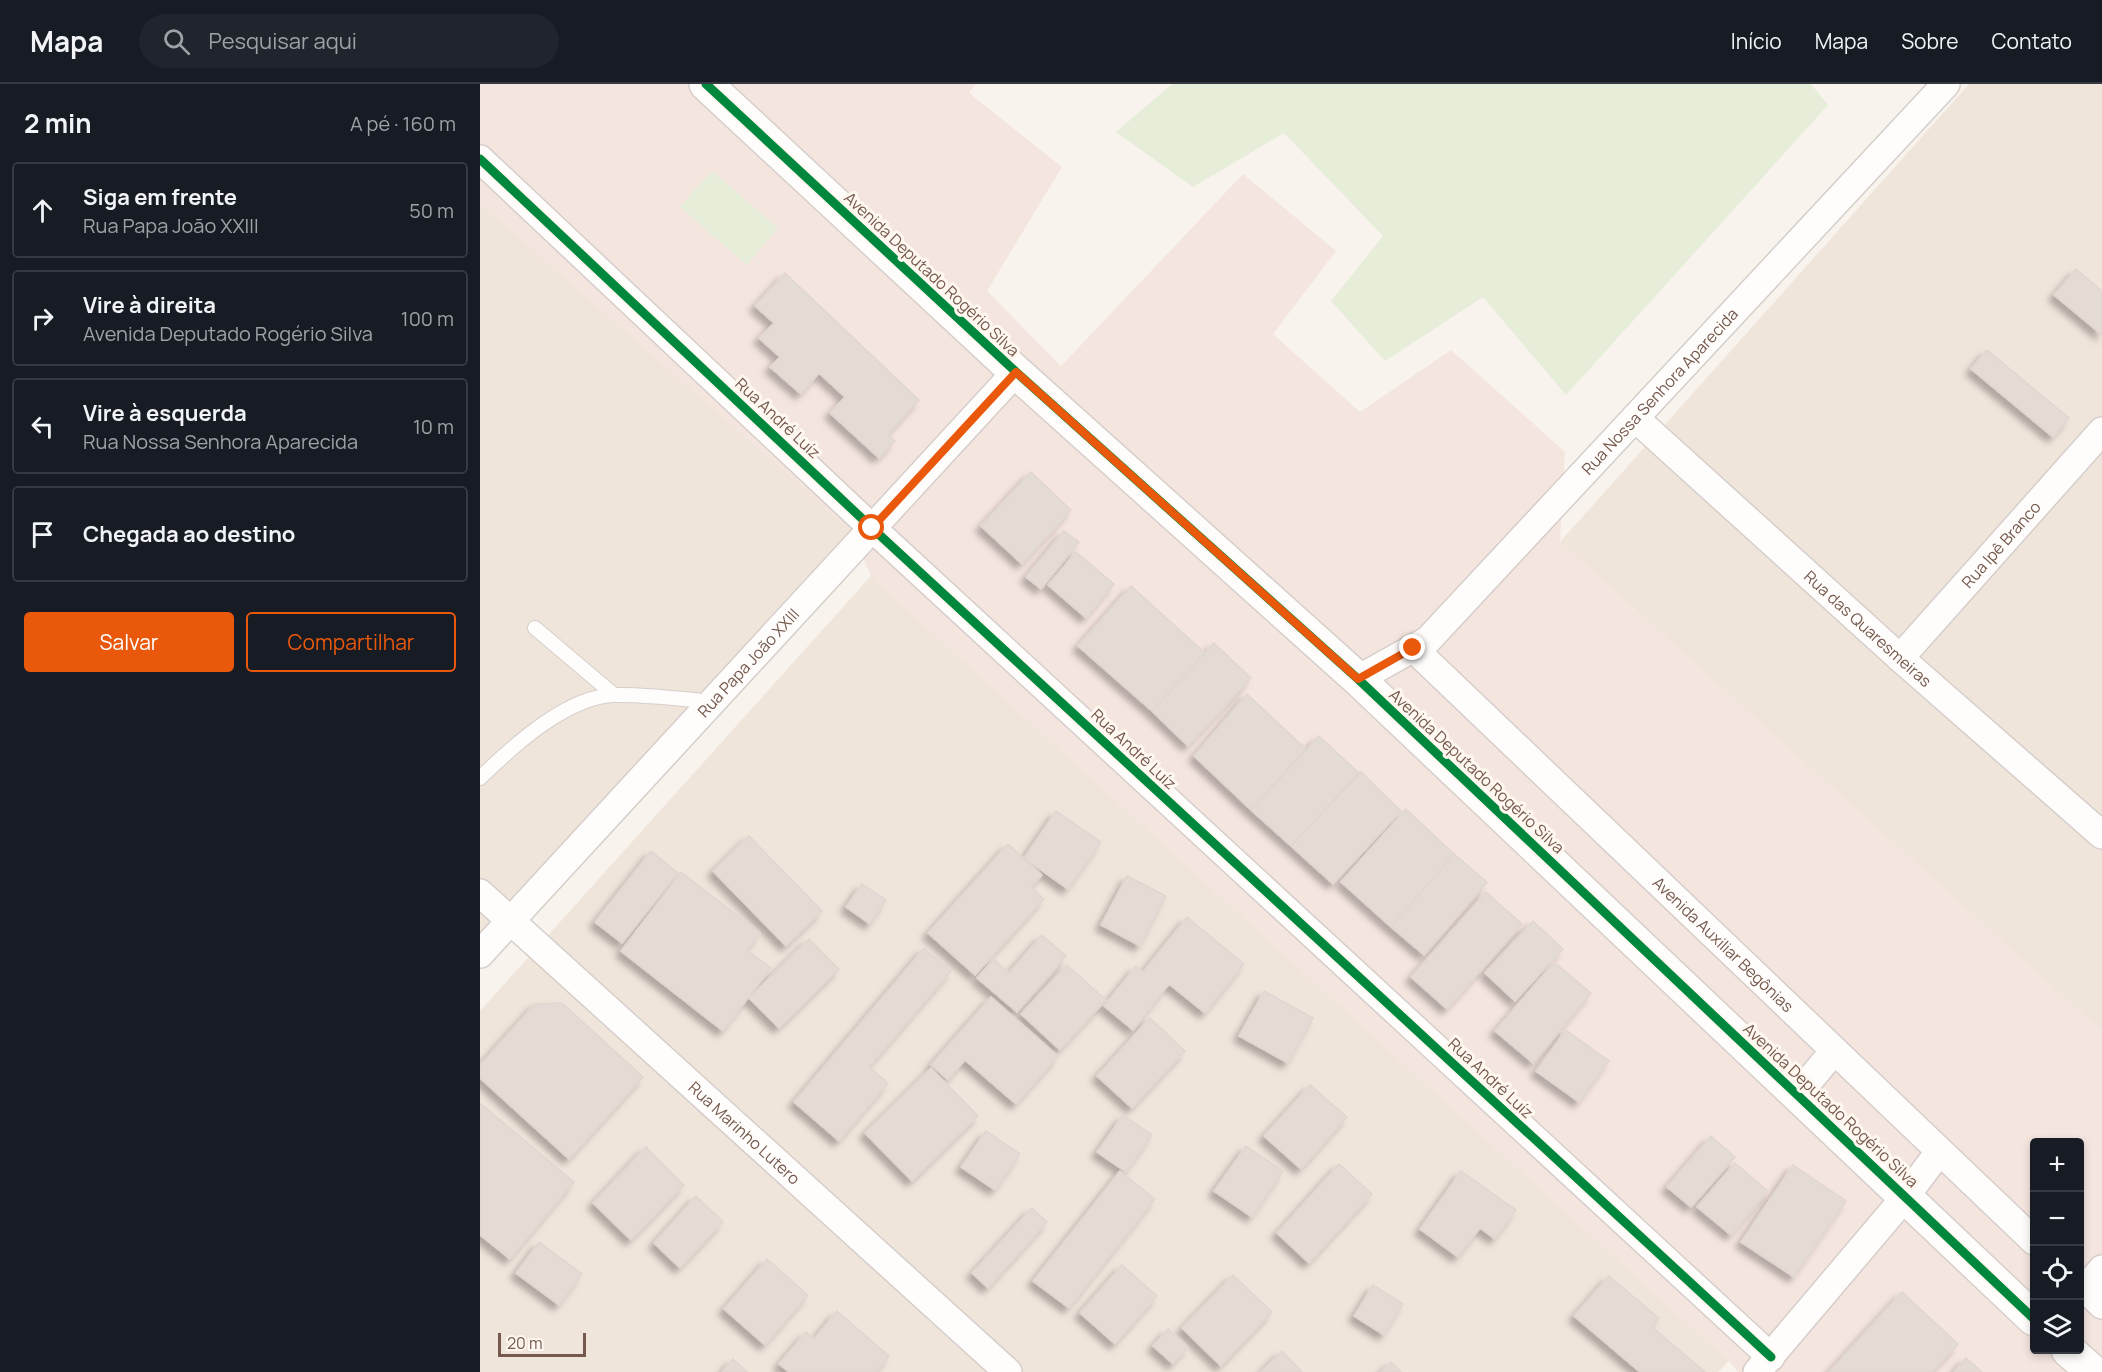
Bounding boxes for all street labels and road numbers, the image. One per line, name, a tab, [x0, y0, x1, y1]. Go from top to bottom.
street label: Avenida Deputado Rogério Silva	[840, 187, 1024, 361]
street label: Rua Nossa Senhora Aparecida	[1577, 303, 1743, 479]
street label: Rua André Luíz	[731, 373, 825, 463]
street label: Rua Ipê Branco	[1957, 496, 2046, 593]
street label: Rua das Quaresmeiras	[1799, 565, 1936, 692]
street label: Rua Papa João XXIII	[693, 604, 804, 722]
street label: Avenida Deputado Rogério Silva	[1385, 684, 1569, 858]
street label: Rua André Luíz	[1087, 704, 1181, 794]
street label: Avenida Auxiliar Begônias	[1648, 872, 1799, 1017]
street label: Avenida Deputado Rogério Silva	[1739, 1018, 1923, 1192]
street label: Rua André Luíz	[1444, 1033, 1538, 1123]
street label: Rua Marinho Lutero	[684, 1077, 805, 1189]

